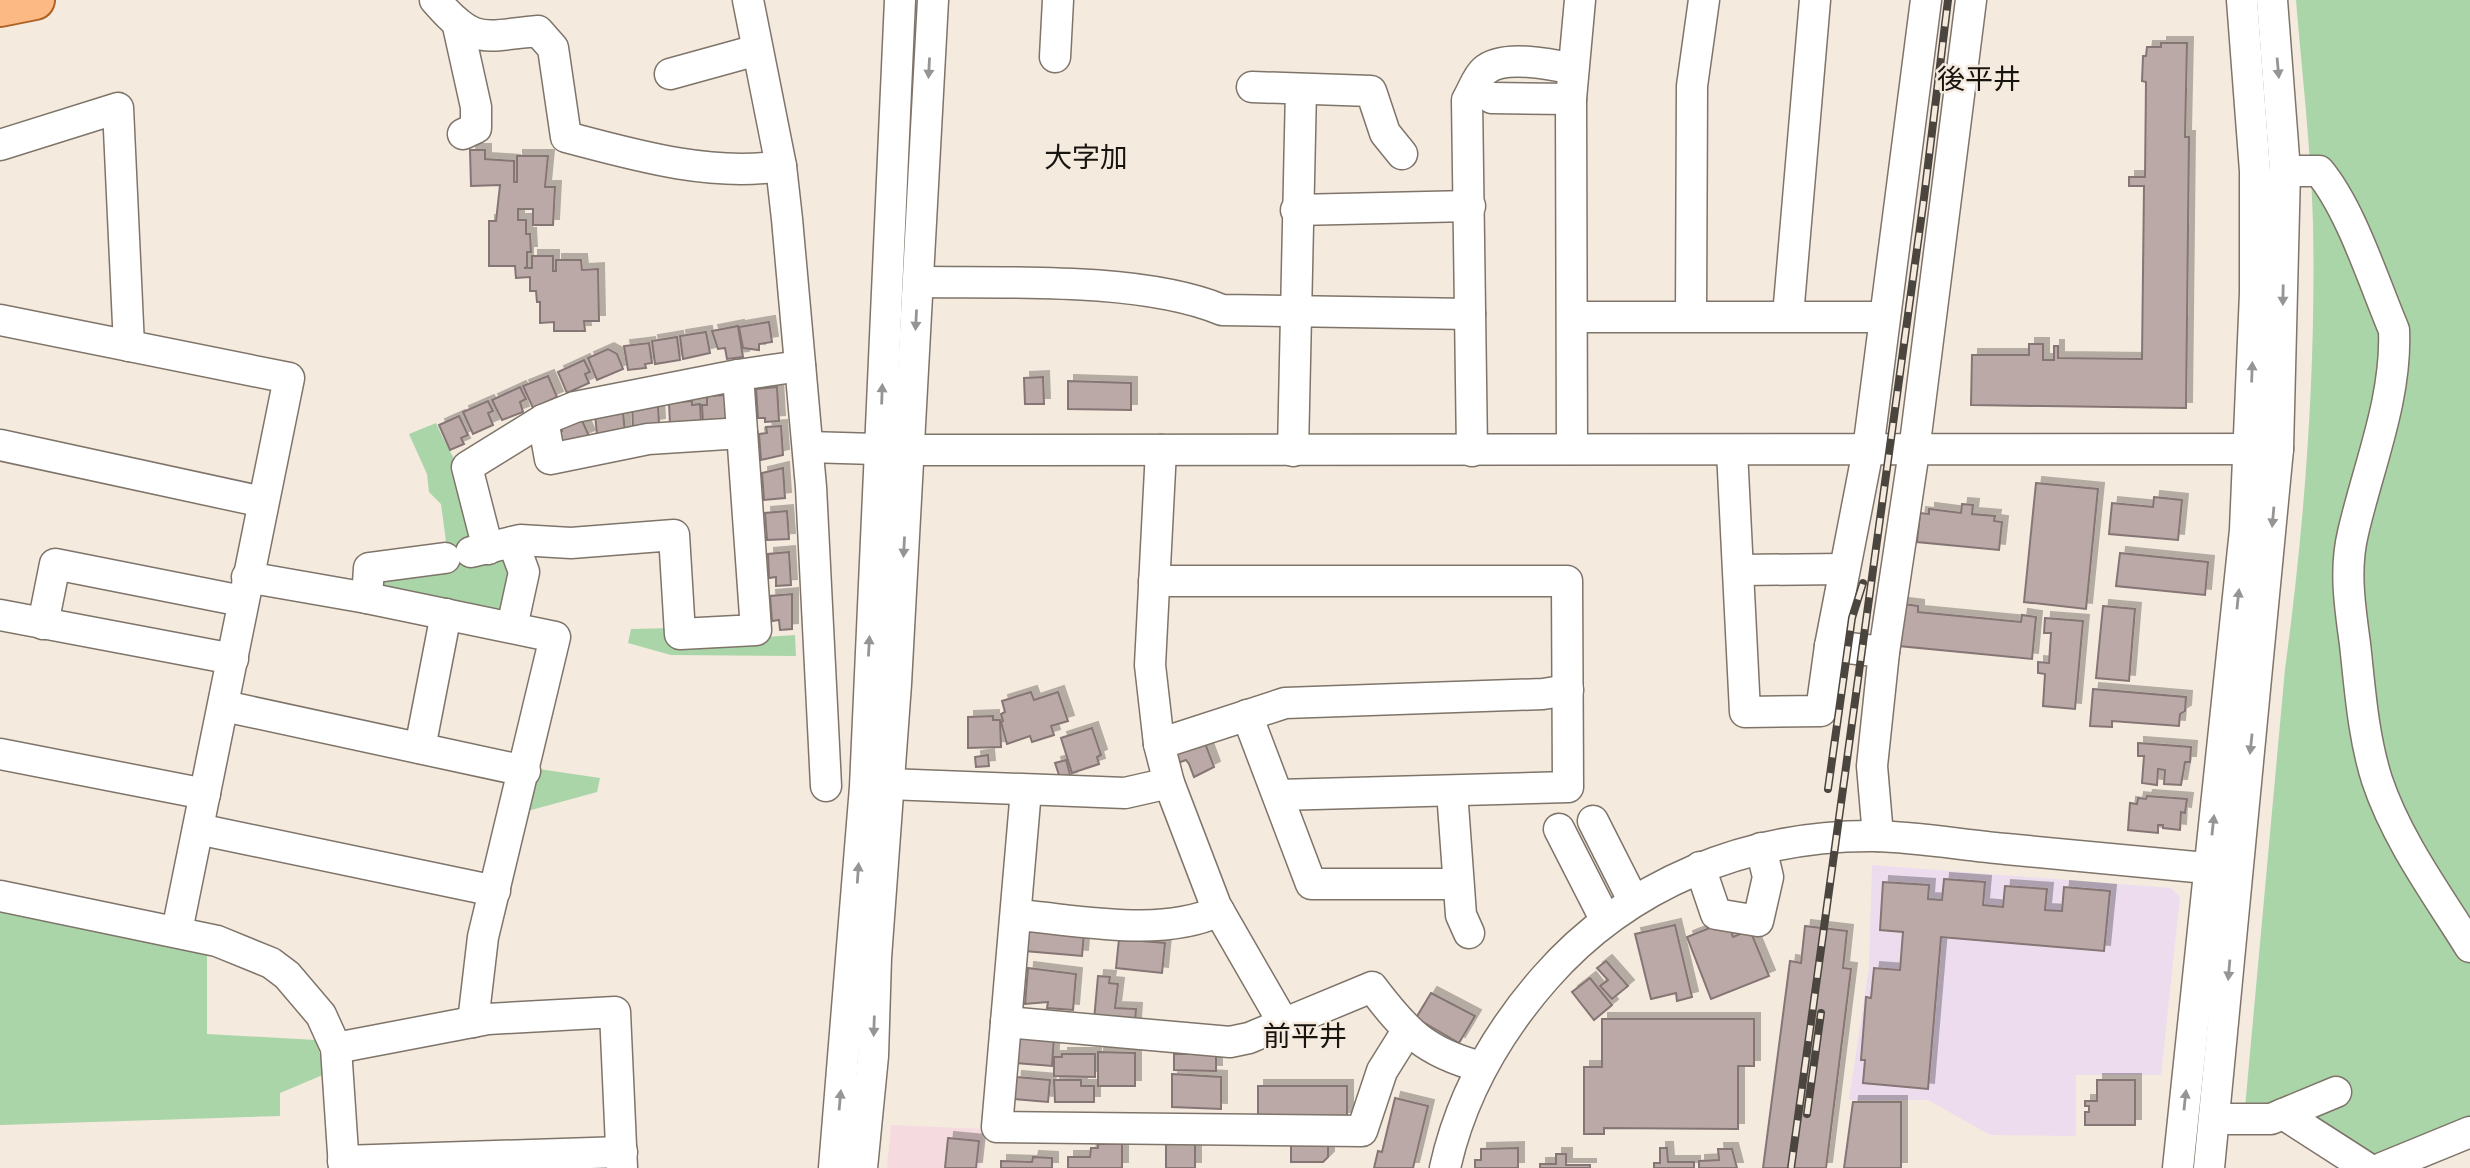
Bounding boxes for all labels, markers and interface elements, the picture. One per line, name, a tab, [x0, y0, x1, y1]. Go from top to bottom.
one-way arrow	[924, 57, 935, 79]
one-way arrow	[2273, 57, 2284, 79]
district label: 後平井	[1937, 59, 2021, 100]
district label: 大字加	[1044, 137, 1128, 178]
one-way arrow	[2277, 284, 2289, 306]
one-way arrow	[910, 309, 921, 331]
one-way arrow	[2247, 361, 2258, 383]
one-way arrow	[876, 383, 887, 405]
one-way arrow	[2267, 506, 2278, 528]
one-way arrow	[898, 536, 909, 558]
one-way arrow	[2232, 588, 2243, 610]
one-way arrow	[864, 635, 875, 657]
one-way arrow	[2245, 733, 2256, 755]
one-way arrow	[2208, 814, 2219, 836]
one-way arrow	[853, 862, 864, 884]
one-way arrow	[2223, 959, 2234, 981]
one-way arrow	[868, 1015, 879, 1037]
district label: 前平井	[1263, 1016, 1347, 1057]
one-way arrow	[835, 1089, 846, 1111]
one-way arrow	[2180, 1089, 2191, 1111]

